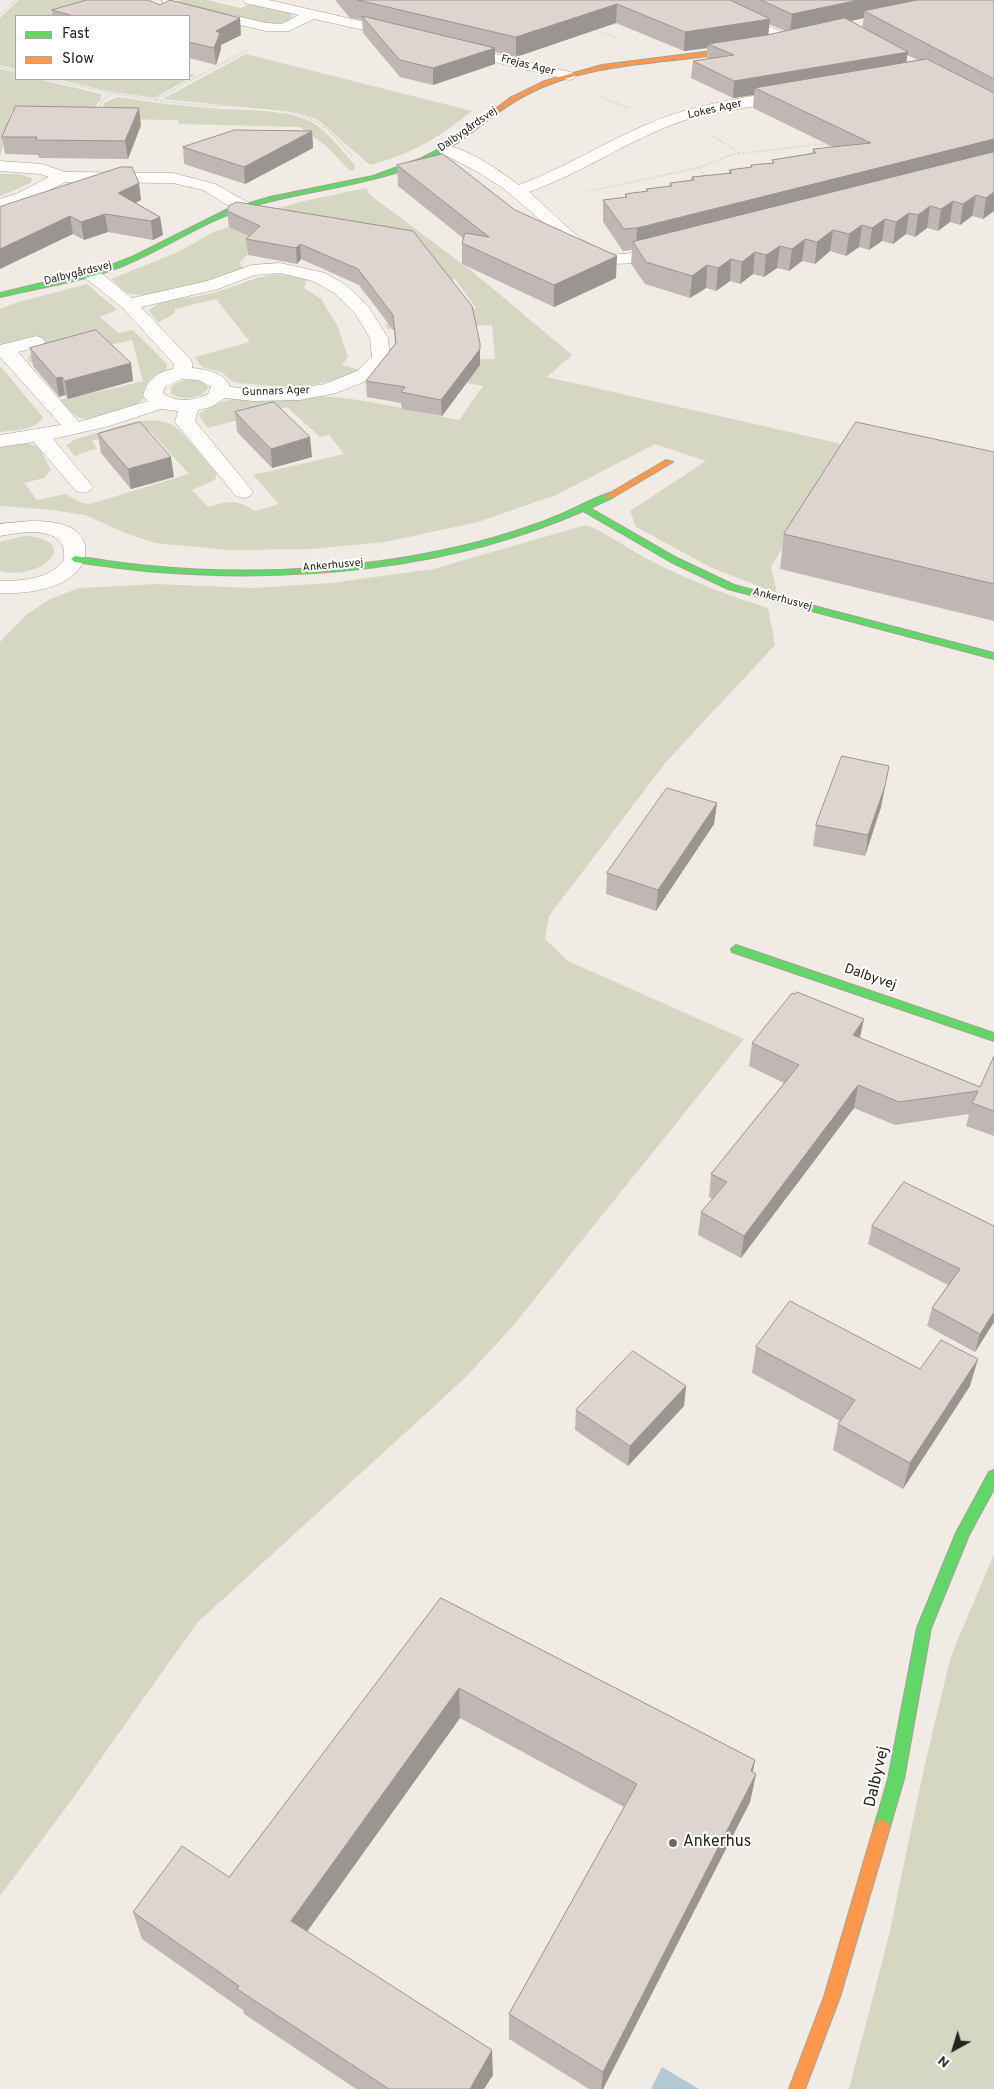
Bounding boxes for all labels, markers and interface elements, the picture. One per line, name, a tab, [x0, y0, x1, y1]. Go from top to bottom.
legend	[15, 15, 190, 80]
text: Fast	[62, 25, 90, 44]
text: Slow	[62, 50, 94, 69]
street label: Frejas Ager	[500, 53, 556, 79]
street label: Lokes Ager	[687, 97, 743, 123]
street label: Dalbygårdsvej	[436, 105, 500, 155]
street label: Dalbygårdsvej	[43, 259, 113, 289]
street label: Gunnars Ager	[242, 384, 310, 400]
street label: Ankerhusvej	[302, 557, 364, 575]
street label: Ankerhusvej	[751, 586, 813, 614]
street label: Dalbyvej	[842, 961, 898, 995]
street label: Dalbyvej	[862, 1745, 894, 1809]
place label: Ankerhus	[683, 1833, 751, 1853]
marker: Ankerhus	[667, 1837, 679, 1849]
north arrow	[929, 2024, 979, 2074]
text: N	[935, 2051, 954, 2071]

